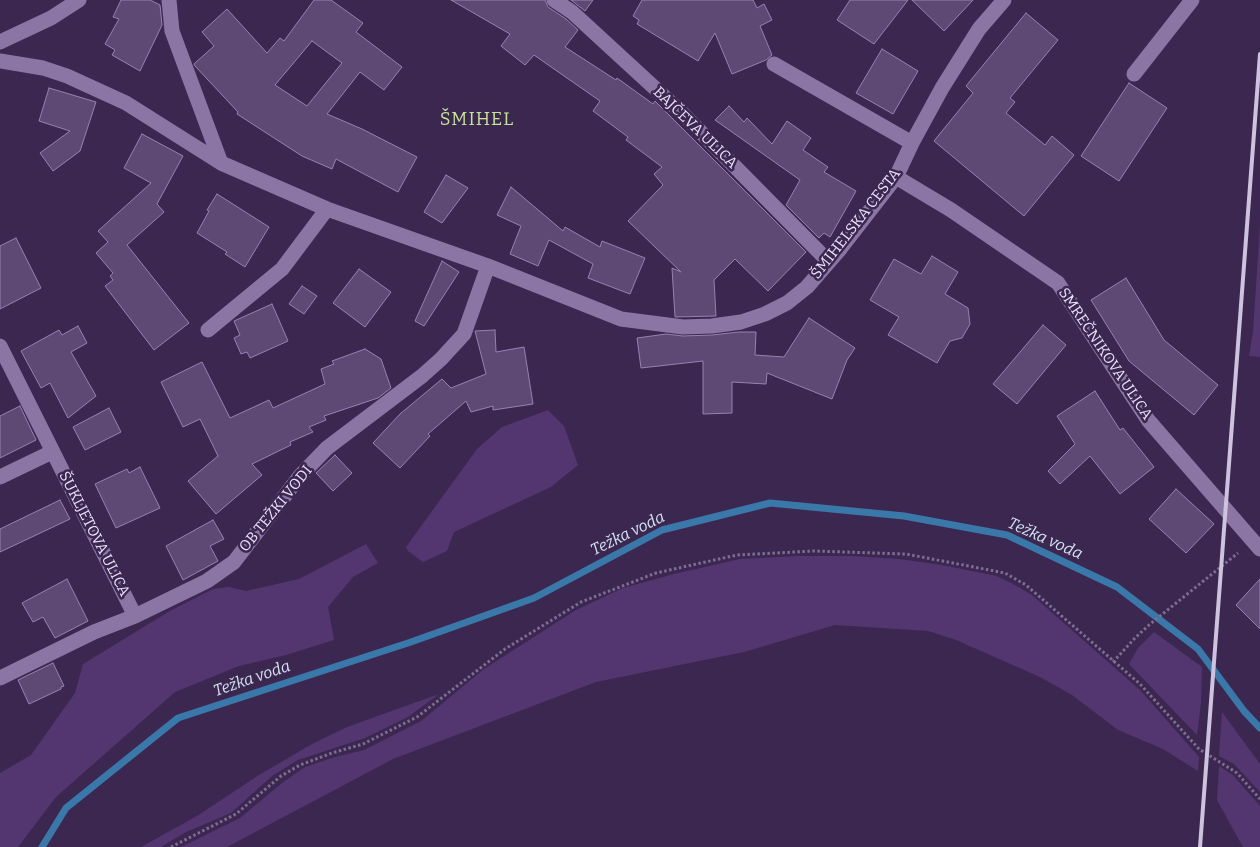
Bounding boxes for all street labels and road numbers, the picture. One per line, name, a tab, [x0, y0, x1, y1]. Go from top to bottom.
street label: BAJČEVA ULICA	[649, 83, 741, 173]
street label: ŠMIHELSKA CESTA	[807, 165, 905, 283]
street label: SMREČNIKOVA ULICA	[1054, 285, 1156, 423]
street label: OB TEŽKI VODI	[236, 462, 316, 556]
street label: ŠUKLJETOVA ULICA	[55, 469, 133, 599]

